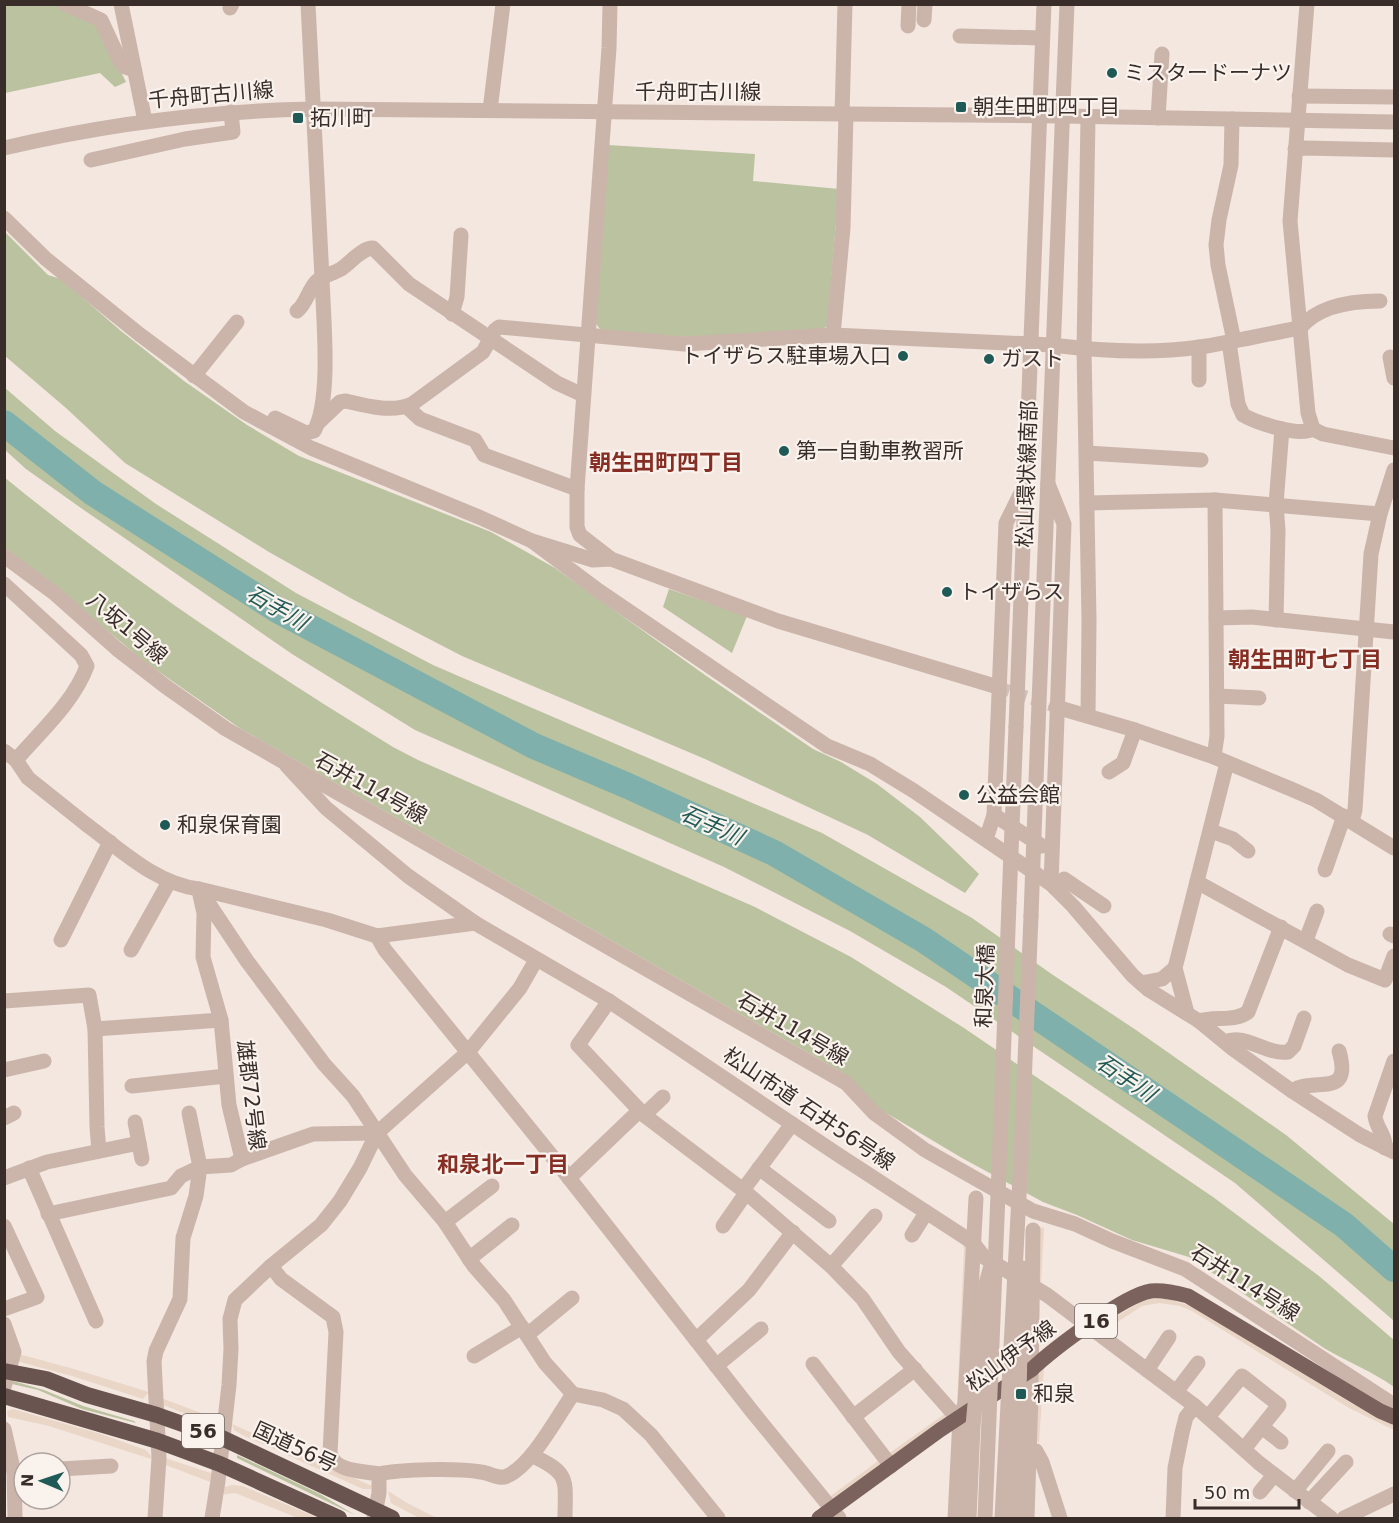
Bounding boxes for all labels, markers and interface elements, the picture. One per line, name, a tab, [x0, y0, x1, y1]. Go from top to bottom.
place label: ミスタードーナツ	[1124, 61, 1292, 85]
marker: ミスタードーナツ	[1105, 66, 1119, 80]
street label: 千舟町古川線	[147, 78, 275, 112]
street label: 千舟町古川線	[635, 80, 761, 104]
place label: 朝生田町四丁目	[973, 95, 1120, 119]
marker: 朝生田町四丁目	[954, 100, 968, 114]
place label: 拓川町	[310, 106, 373, 130]
marker: 拓川町	[291, 111, 305, 125]
place label: トイザらス駐車場入口	[681, 344, 891, 368]
place label: ガスト	[1001, 347, 1064, 371]
marker: トイザらス駐車場入口	[896, 349, 910, 363]
marker: ガスト	[982, 352, 996, 366]
street label: 松山環状線南部	[1012, 400, 1042, 548]
place label: 第一自動車教習所	[796, 439, 964, 463]
marker: 第一自動車教習所	[777, 444, 791, 458]
district label: 朝生田町四丁目	[589, 450, 743, 475]
place label: トイザらス	[959, 580, 1064, 604]
water label: 石手川	[242, 581, 314, 636]
marker: トイザらス	[940, 585, 954, 599]
street label: 八坂1号線	[82, 588, 172, 668]
district label: 朝生田町七丁目	[1228, 647, 1382, 672]
street label: 石井114号線	[311, 747, 431, 829]
place label: 公益会館	[976, 783, 1060, 807]
marker: 公益会館	[957, 788, 971, 802]
water label: 石手川	[677, 800, 749, 851]
place label: 和泉保育園	[177, 813, 282, 837]
marker: 和泉保育園	[158, 818, 172, 832]
street label: 和泉大橋	[972, 944, 998, 1028]
street label: 石井114号線	[733, 988, 853, 1070]
street label: 雄郡72号線	[232, 1039, 270, 1151]
street label: 松山市道 石井56号線	[719, 1043, 899, 1175]
water label: 石手川	[1092, 1049, 1162, 1108]
district label: 和泉北一丁目	[437, 1152, 569, 1177]
street label: 石井114号線	[1186, 1240, 1304, 1326]
road number: 16	[1075, 1304, 1117, 1338]
street label: 松山伊予線	[961, 1315, 1061, 1397]
place label: 和泉	[1033, 1382, 1075, 1406]
marker: 和泉	[1014, 1387, 1028, 1401]
road number: 56	[182, 1414, 224, 1448]
street label: 国道56号	[249, 1417, 341, 1477]
north arrow	[12, 1451, 72, 1511]
scale bar	[1195, 1472, 1298, 1510]
text: N	[18, 1473, 37, 1488]
text: 50 m	[1204, 1482, 1250, 1503]

